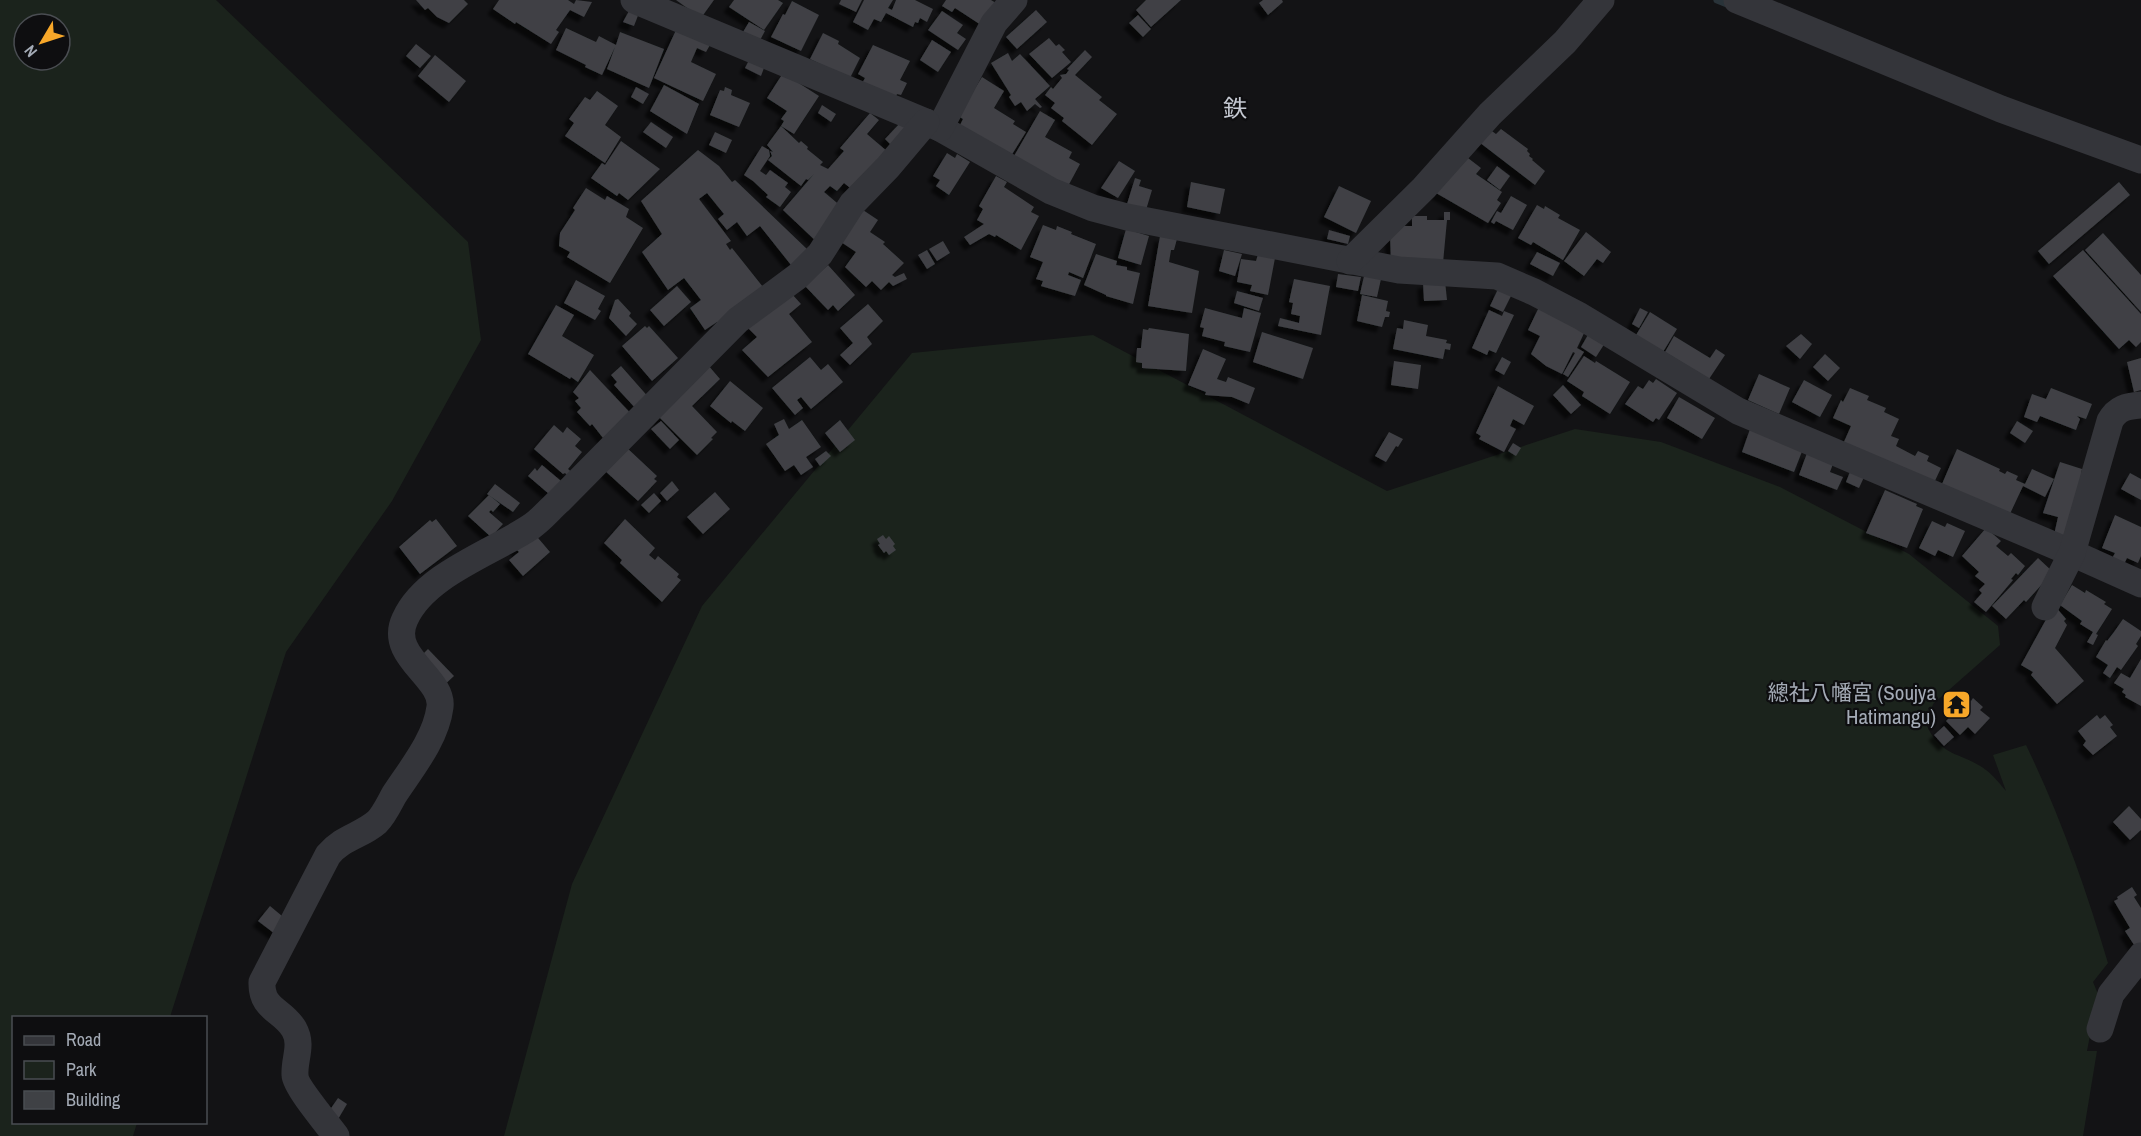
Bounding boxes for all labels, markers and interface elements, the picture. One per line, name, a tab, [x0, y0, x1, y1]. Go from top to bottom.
north arrow	[12, 12, 72, 72]
text: N	[19, 41, 42, 62]
district label: 鉄	[1223, 92, 1247, 124]
place label: 總社八幡宮 (Soujya Hatimangu)	[1768, 678, 1936, 731]
temple icon: 總社八幡宮 (Soujya Hatimangu)	[1941, 688, 1973, 720]
legend	[12, 1016, 207, 1124]
text: Road	[66, 1027, 101, 1052]
text: Park	[66, 1057, 97, 1082]
text: Building	[66, 1087, 121, 1112]

